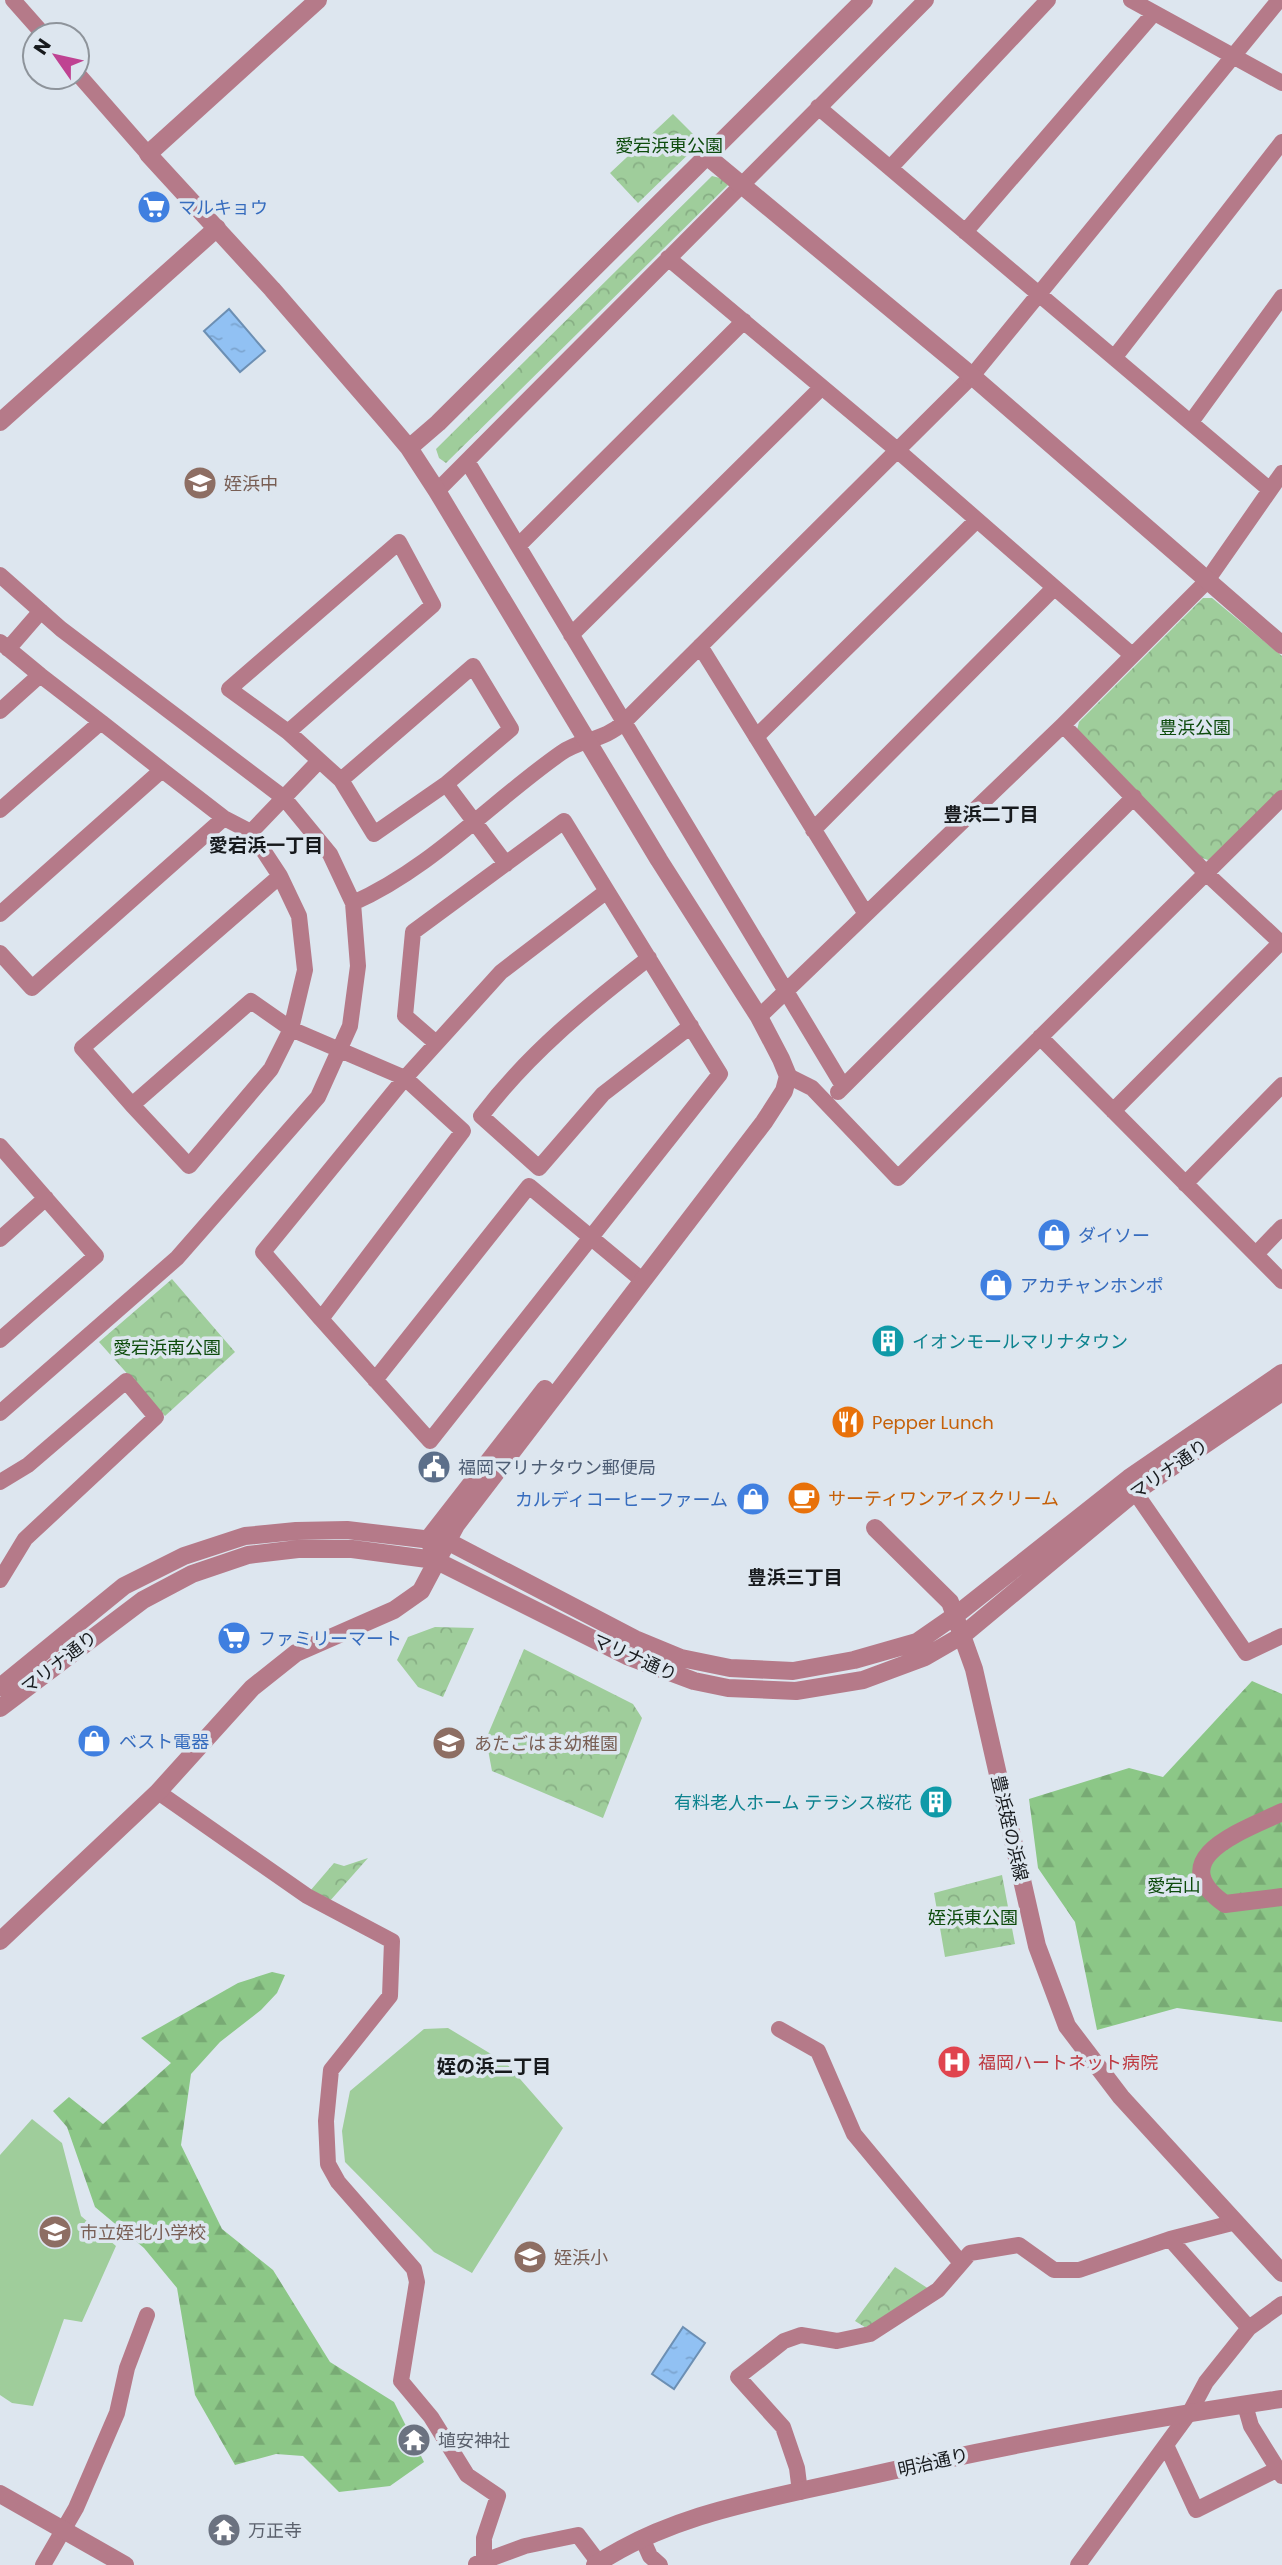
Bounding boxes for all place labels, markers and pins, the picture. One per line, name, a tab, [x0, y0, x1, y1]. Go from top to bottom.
supermarket icon: マルキョウ	[135, 188, 173, 226]
place label: マルキョウ	[178, 195, 268, 220]
school or university icon: 姪浜中	[181, 464, 219, 502]
place label: 姪浜中	[224, 471, 278, 496]
shop icon: ダイソー	[1035, 1216, 1073, 1254]
place label: ダイソー	[1078, 1223, 1150, 1248]
shop icon: アカチャンホンポ	[977, 1266, 1015, 1304]
place label: アカチャンホンポ	[1020, 1273, 1164, 1298]
building icon: イオンモールマリナタウン	[869, 1322, 907, 1360]
place label: イオンモールマリナタウン	[912, 1329, 1128, 1354]
restaurant icon: Pepper Lunch	[829, 1403, 867, 1441]
place label: Pepper Lunch	[872, 1410, 994, 1435]
public building icon: 福岡マリナタウン郵便局	[415, 1448, 453, 1486]
place label: 福岡マリナタウン郵便局	[458, 1455, 656, 1480]
cafe icon: サーティワンアイスクリーム	[785, 1479, 823, 1517]
shop icon: カルディコーヒーファーム	[734, 1480, 772, 1518]
place label: サーティワンアイスクリーム	[828, 1486, 1059, 1511]
place label: カルディコーヒーファーム	[515, 1487, 728, 1512]
supermarket icon: ファミリーマート	[215, 1619, 253, 1657]
place label: ファミリーマート	[258, 1626, 402, 1651]
shop icon: ベスト電器	[75, 1722, 113, 1760]
school or university icon: あたごはま幼稚園	[430, 1724, 468, 1762]
place label: ベスト電器	[119, 1729, 209, 1754]
place label: あたごはま幼稚園	[474, 1731, 618, 1756]
building icon: 有料老人ホーム テラシス桜花	[917, 1783, 955, 1821]
place label: 有料老人ホーム テラシス桜花	[674, 1790, 912, 1815]
hospital icon: 福岡ハートネット病院	[935, 2043, 973, 2081]
place label: 福岡ハートネット病院	[978, 2050, 1158, 2075]
school or university icon: 市立姪北小学校	[36, 2213, 74, 2251]
place label: 市立姪北小学校	[80, 2220, 206, 2245]
school or university icon: 姪浜小	[511, 2238, 549, 2276]
place label: 姪浜小	[554, 2245, 608, 2270]
temple icon: 埴安神社	[395, 2421, 433, 2459]
place label: 埴安神社	[438, 2428, 510, 2453]
temple icon: 万正寺	[205, 2511, 243, 2549]
place label: 万正寺	[248, 2518, 302, 2543]

